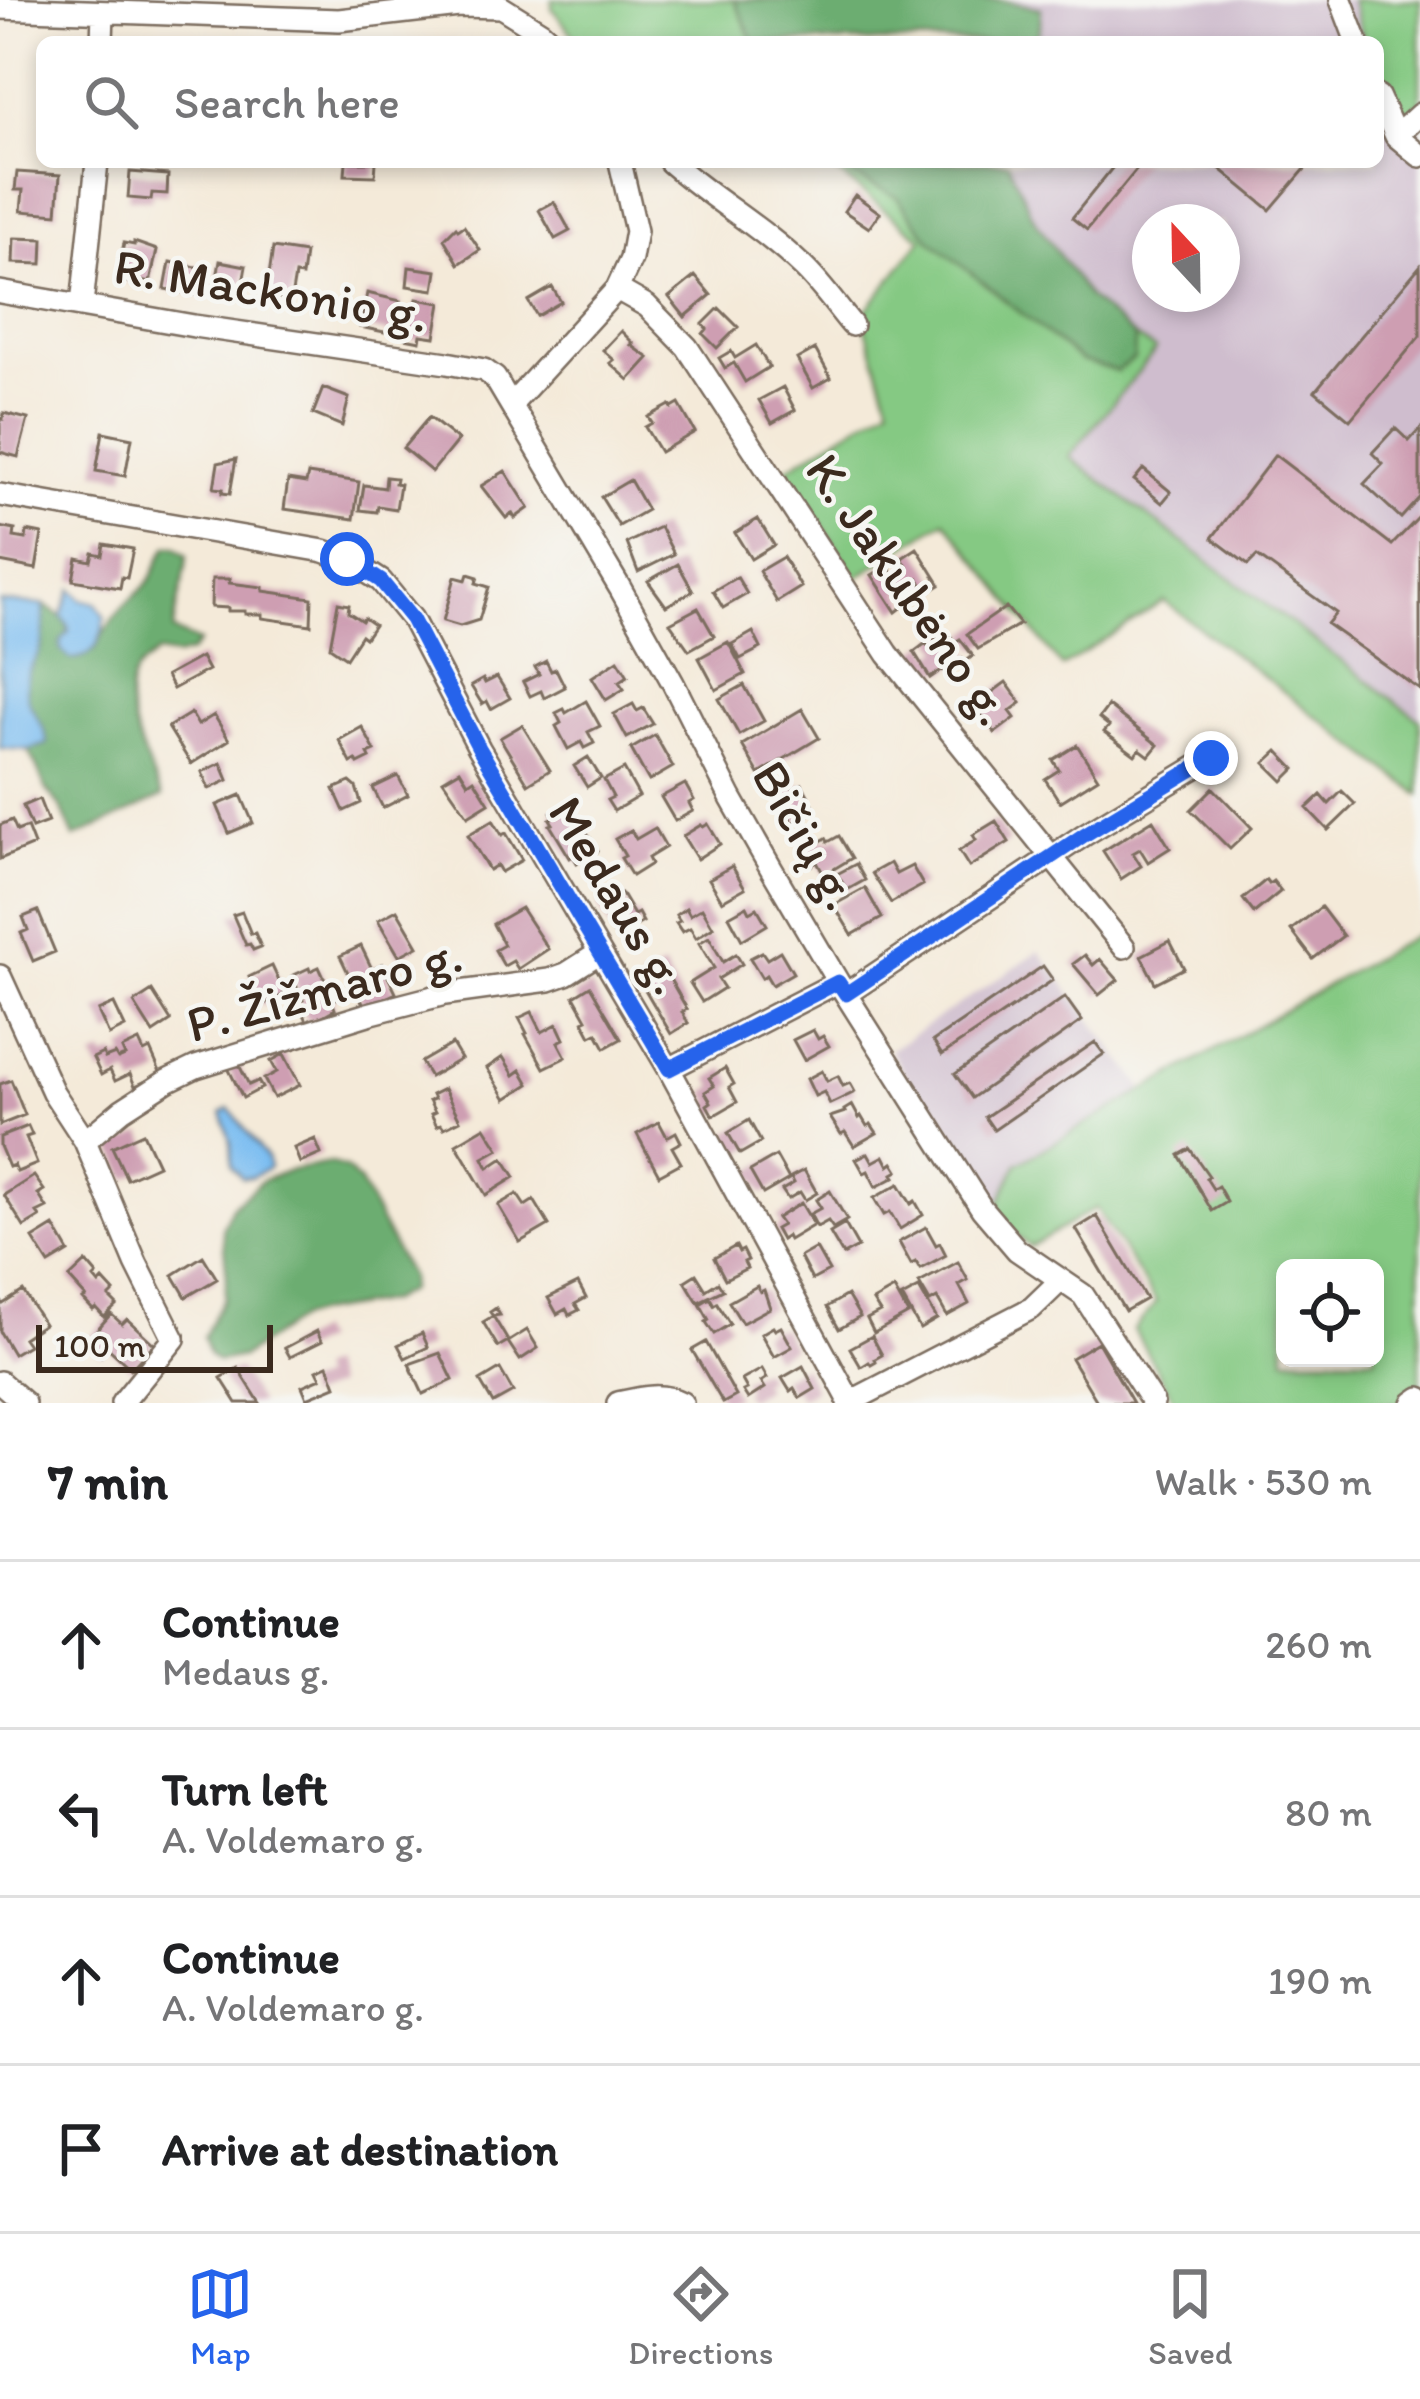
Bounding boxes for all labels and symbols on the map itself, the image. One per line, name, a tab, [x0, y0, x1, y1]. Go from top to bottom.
north arrow	[1132, 204, 1240, 312]
street label: R. Mackonio g.	[110, 235, 432, 345]
street label: K. Jakubėno g.	[793, 442, 1025, 736]
route start	[320, 532, 374, 586]
route end	[1184, 731, 1238, 785]
street label: Bičių g.	[739, 750, 873, 920]
street label: Medaus g.	[535, 785, 701, 1005]
street label: P. Žižmaro g.	[180, 923, 468, 1055]
scale bar	[36, 1319, 273, 1372]

